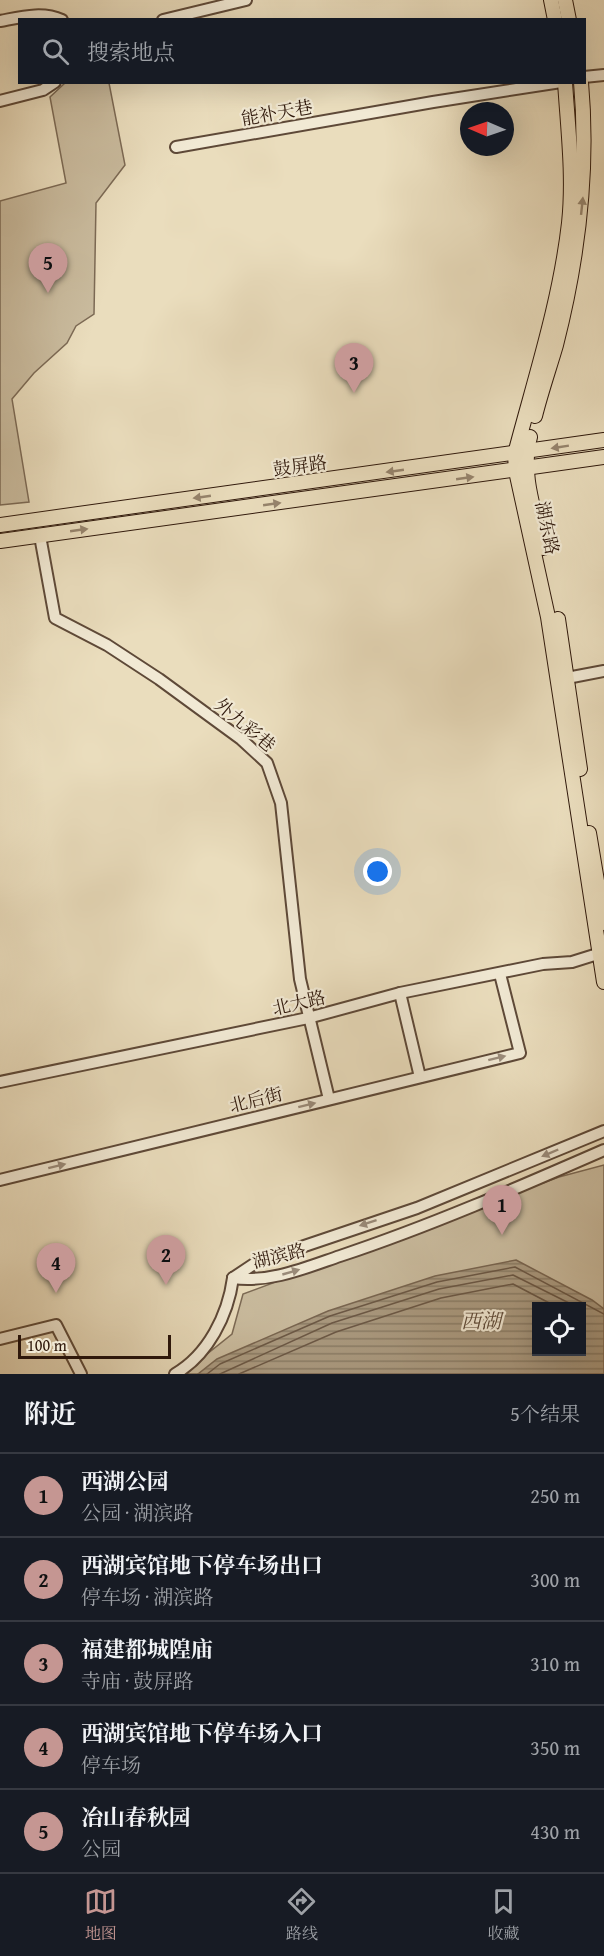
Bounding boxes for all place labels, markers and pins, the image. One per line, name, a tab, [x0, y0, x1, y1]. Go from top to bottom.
pin: 5	[28, 244, 68, 293]
pin: 3	[334, 344, 374, 393]
pin: 1	[482, 1186, 522, 1235]
pin: 2	[146, 1236, 186, 1285]
pin: 4	[36, 1244, 76, 1293]

